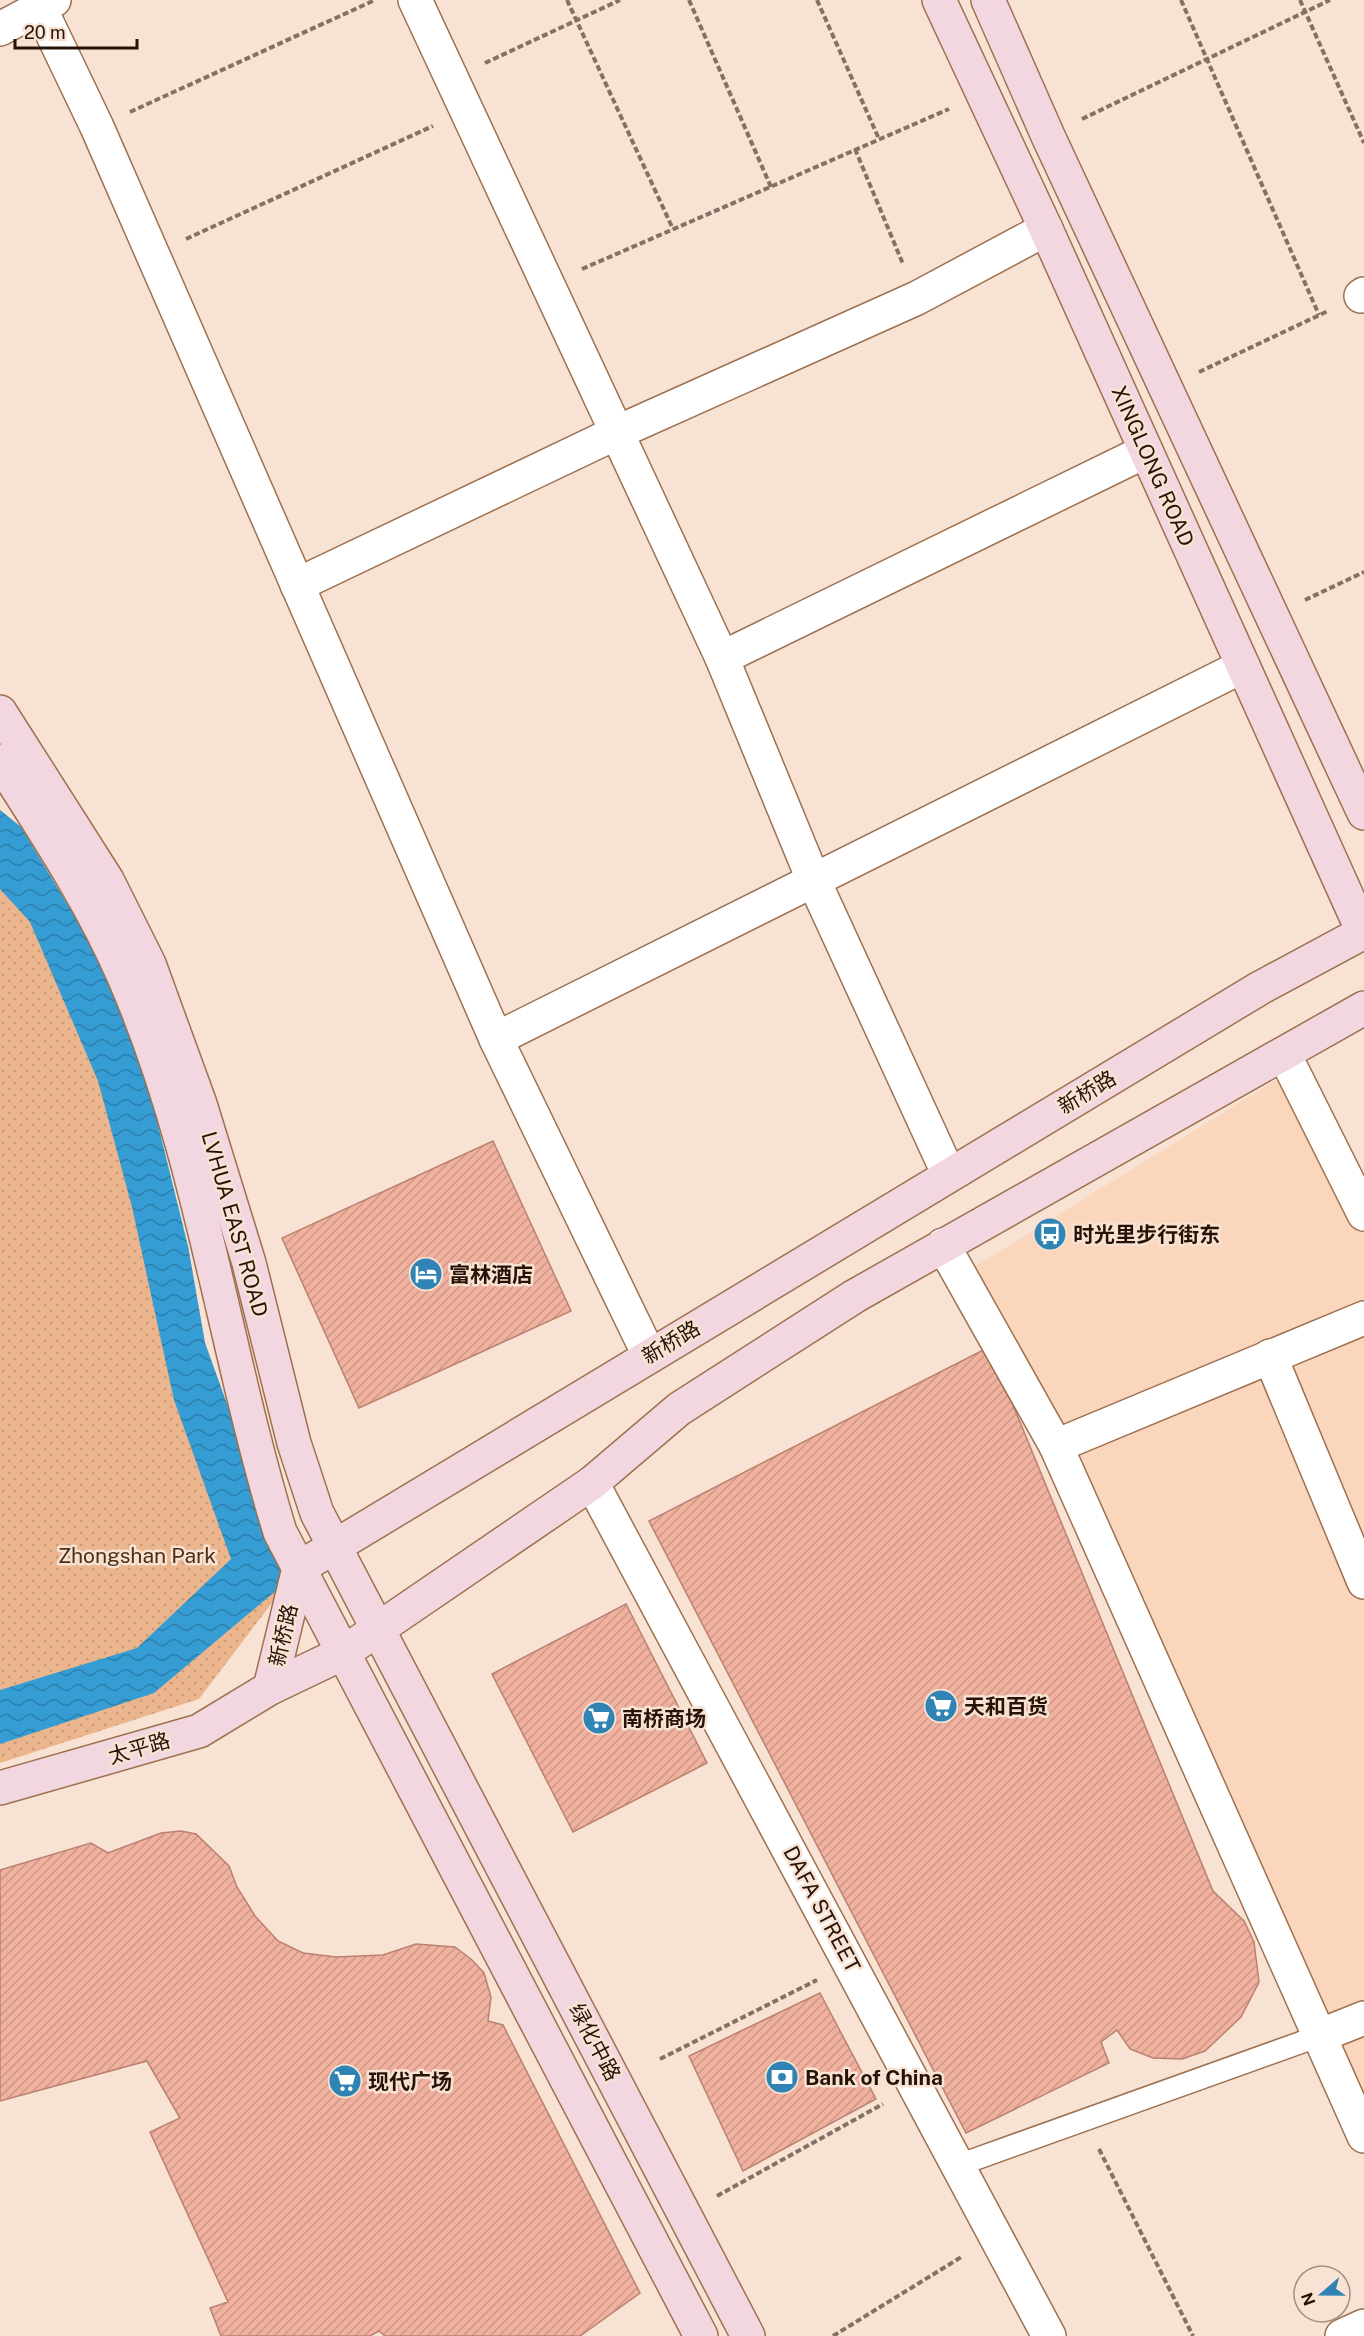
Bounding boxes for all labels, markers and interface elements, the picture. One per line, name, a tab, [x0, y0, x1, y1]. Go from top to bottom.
scale bar	[15, 12, 136, 50]
text: 20 m	[24, 22, 66, 43]
street label: XINGLONG ROAD	[1106, 382, 1200, 550]
street label: 新桥路	[1054, 1065, 1120, 1119]
street label: LVHUA EAST ROAD	[197, 1128, 273, 1320]
bus stop icon: 时光里步行街东	[1032, 1216, 1068, 1252]
place label: 时光里步行街东	[1073, 1222, 1220, 1247]
hotel icon: 富林酒店	[408, 1256, 444, 1292]
place label: 富林酒店	[449, 1262, 533, 1287]
street label: 新桥路	[638, 1315, 704, 1369]
park label: Zhongshan Park	[58, 1543, 216, 1568]
street label: 新桥路	[264, 1601, 302, 1669]
supermarket icon: 天和百货	[923, 1688, 959, 1724]
place label: 天和百货	[964, 1694, 1048, 1719]
supermarket icon: 南桥商场	[581, 1700, 617, 1736]
place label: 南桥商场	[622, 1706, 706, 1731]
street label: 太平路	[105, 1727, 173, 1769]
street label: DAFA STREET	[778, 1842, 866, 1976]
street label: 绿化中路	[564, 1999, 626, 2085]
bank icon: Bank of China	[764, 2059, 800, 2095]
supermarket icon: 现代广场	[327, 2063, 363, 2099]
place label: Bank of China	[805, 2065, 943, 2090]
place label: 现代广场	[368, 2069, 452, 2094]
north arrow	[1292, 2264, 1352, 2324]
text: N	[1297, 2290, 1319, 2308]

